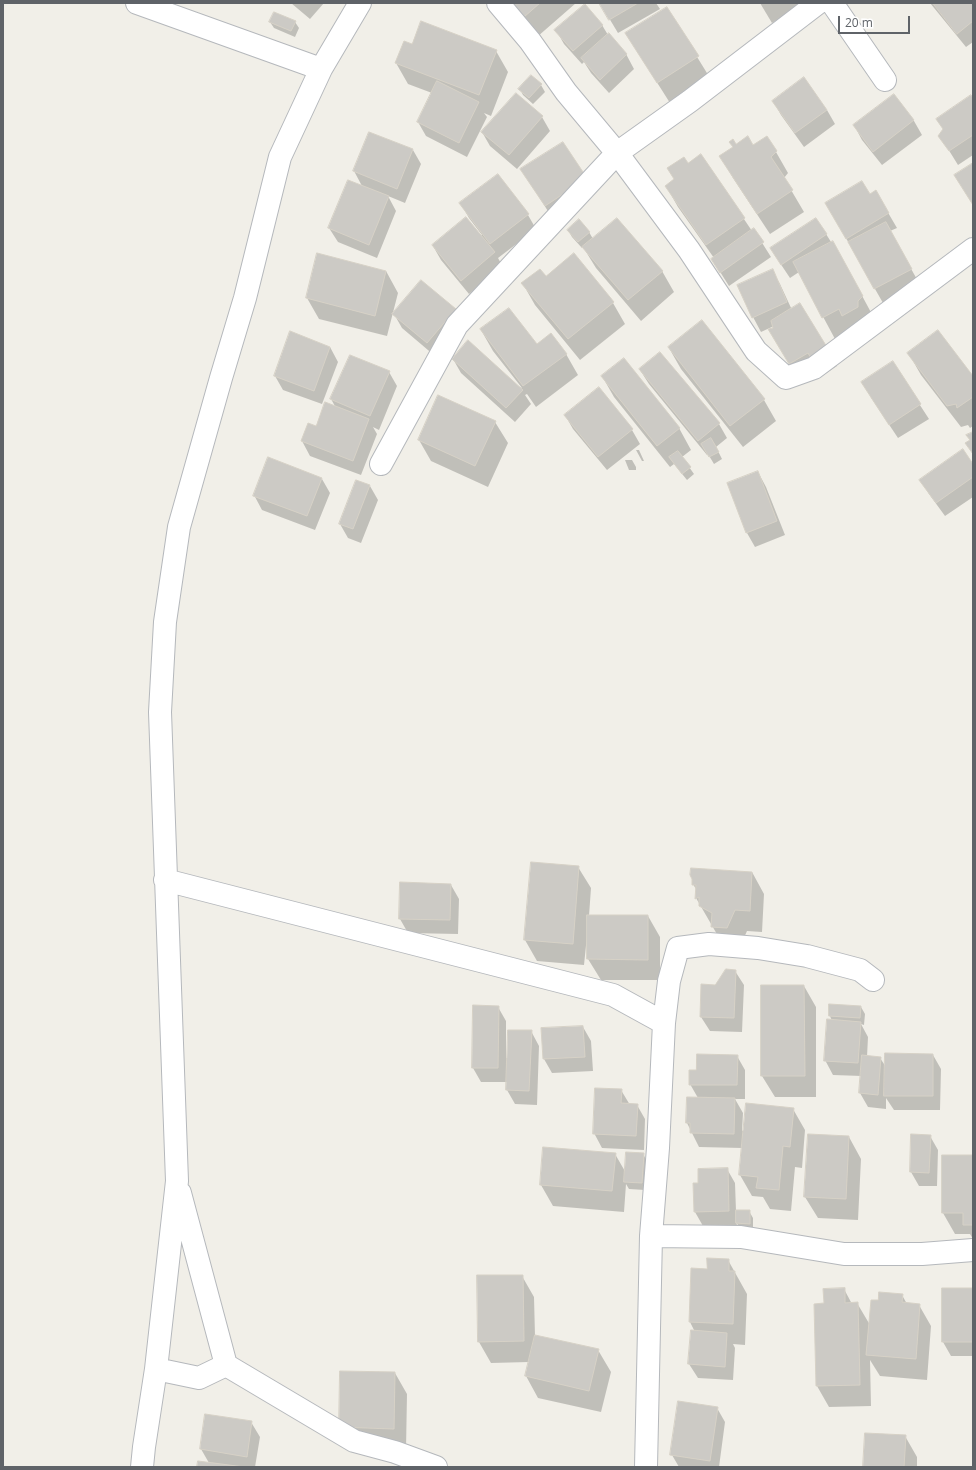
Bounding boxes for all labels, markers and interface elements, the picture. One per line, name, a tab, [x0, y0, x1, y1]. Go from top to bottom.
scale bar	[840, 8, 912, 34]
text: 20 m	[845, 14, 873, 31]

